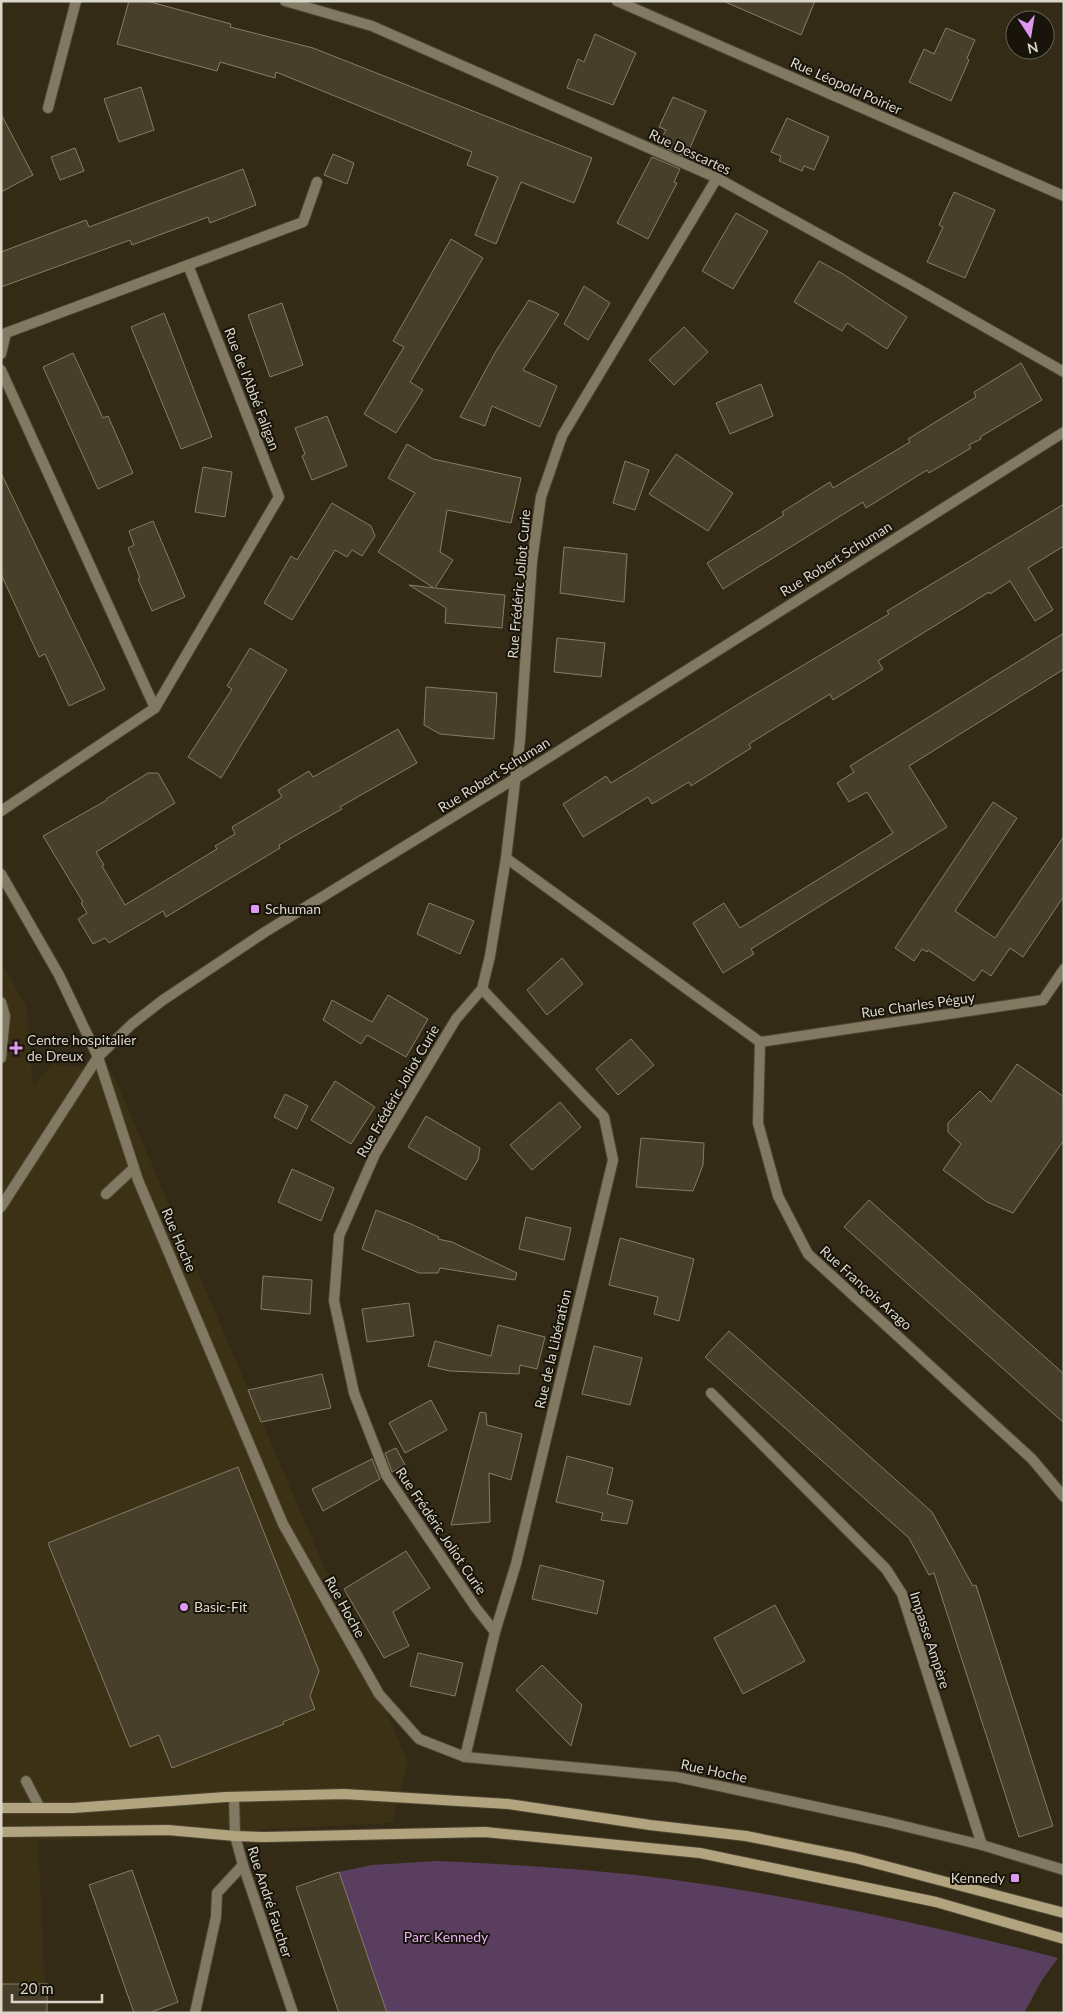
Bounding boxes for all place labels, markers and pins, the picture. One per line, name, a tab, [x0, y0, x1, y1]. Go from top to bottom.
place label: Schuman	[265, 900, 321, 917]
marker: Schuman	[249, 903, 261, 915]
place label: Centre hospitalier de Dreux	[27, 1031, 136, 1064]
marker: Centre hospitalier de Dreux	[9, 1041, 23, 1055]
place label: Basic-Fit	[194, 1598, 247, 1615]
marker: Basic-Fit	[178, 1601, 190, 1613]
place label: Kennedy	[951, 1869, 1006, 1886]
marker: Kennedy	[1009, 1872, 1021, 1884]

